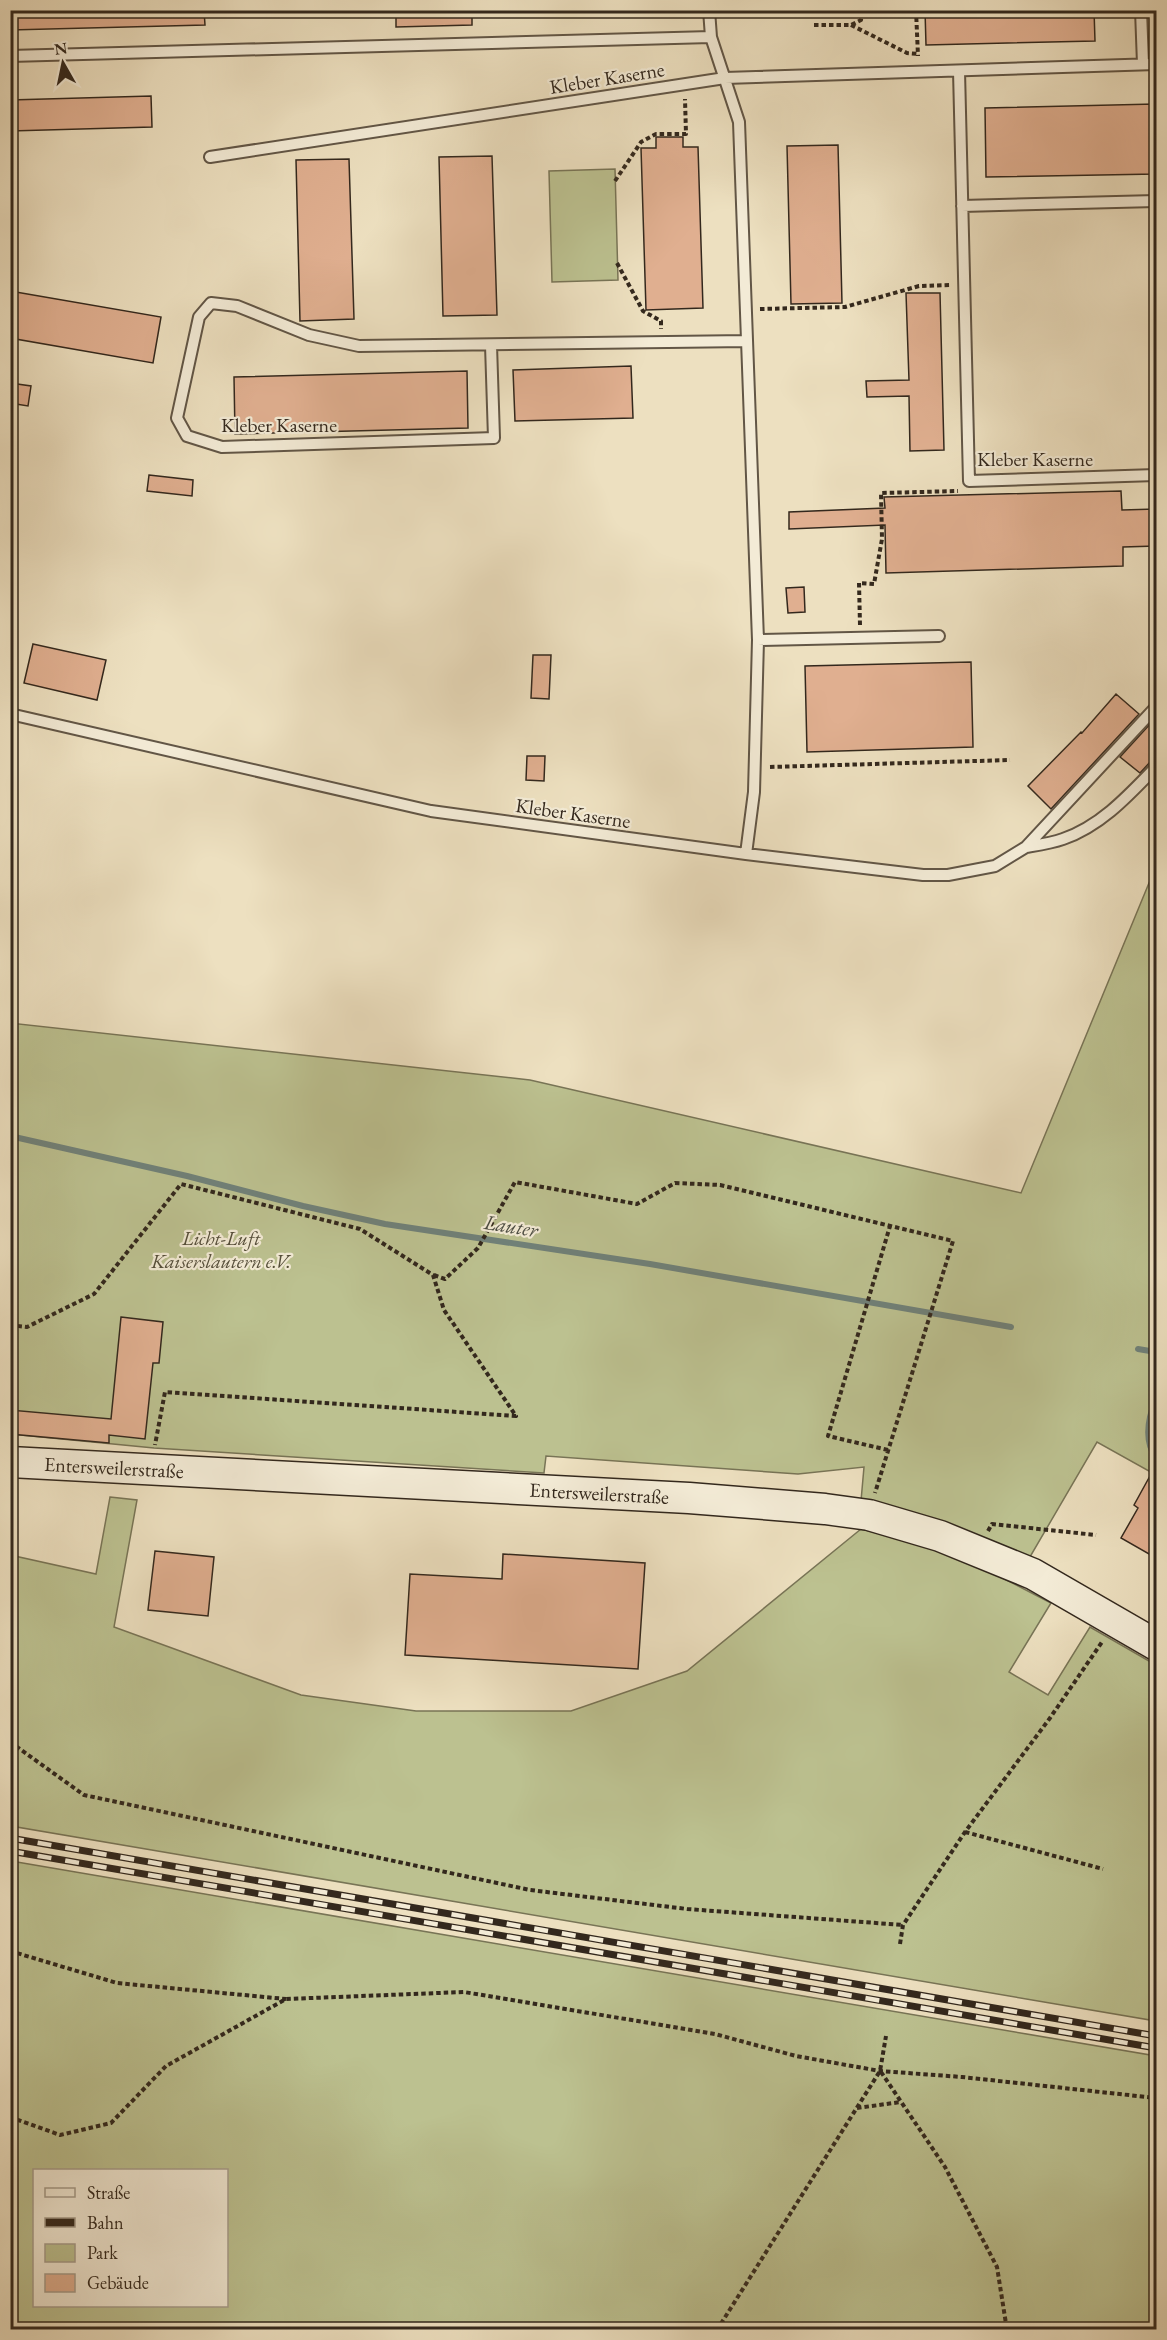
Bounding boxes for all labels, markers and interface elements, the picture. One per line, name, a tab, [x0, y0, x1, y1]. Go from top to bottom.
north arrow	[33, 33, 93, 93]
text: N	[53, 37, 69, 60]
street label: Kleber Kaserne	[548, 56, 666, 100]
street label: Kleber Kaserne	[221, 412, 337, 438]
street label: Kleber Kaserne	[977, 446, 1093, 472]
street label: Kleber Kaserne	[514, 792, 632, 834]
water label: Lauter	[481, 1208, 541, 1243]
park label: Licht-Luft Kaiserslautern e.V.	[150, 1225, 292, 1274]
street label: Entersweilerstraße	[43, 1451, 184, 1484]
street label: Entersweilerstraße	[529, 1477, 670, 1510]
legend	[33, 2169, 228, 2307]
text: Straße	[87, 2181, 130, 2204]
text: Bahn	[87, 2211, 124, 2234]
text: Park	[87, 2241, 118, 2264]
text: Gebäude	[87, 2271, 149, 2294]

